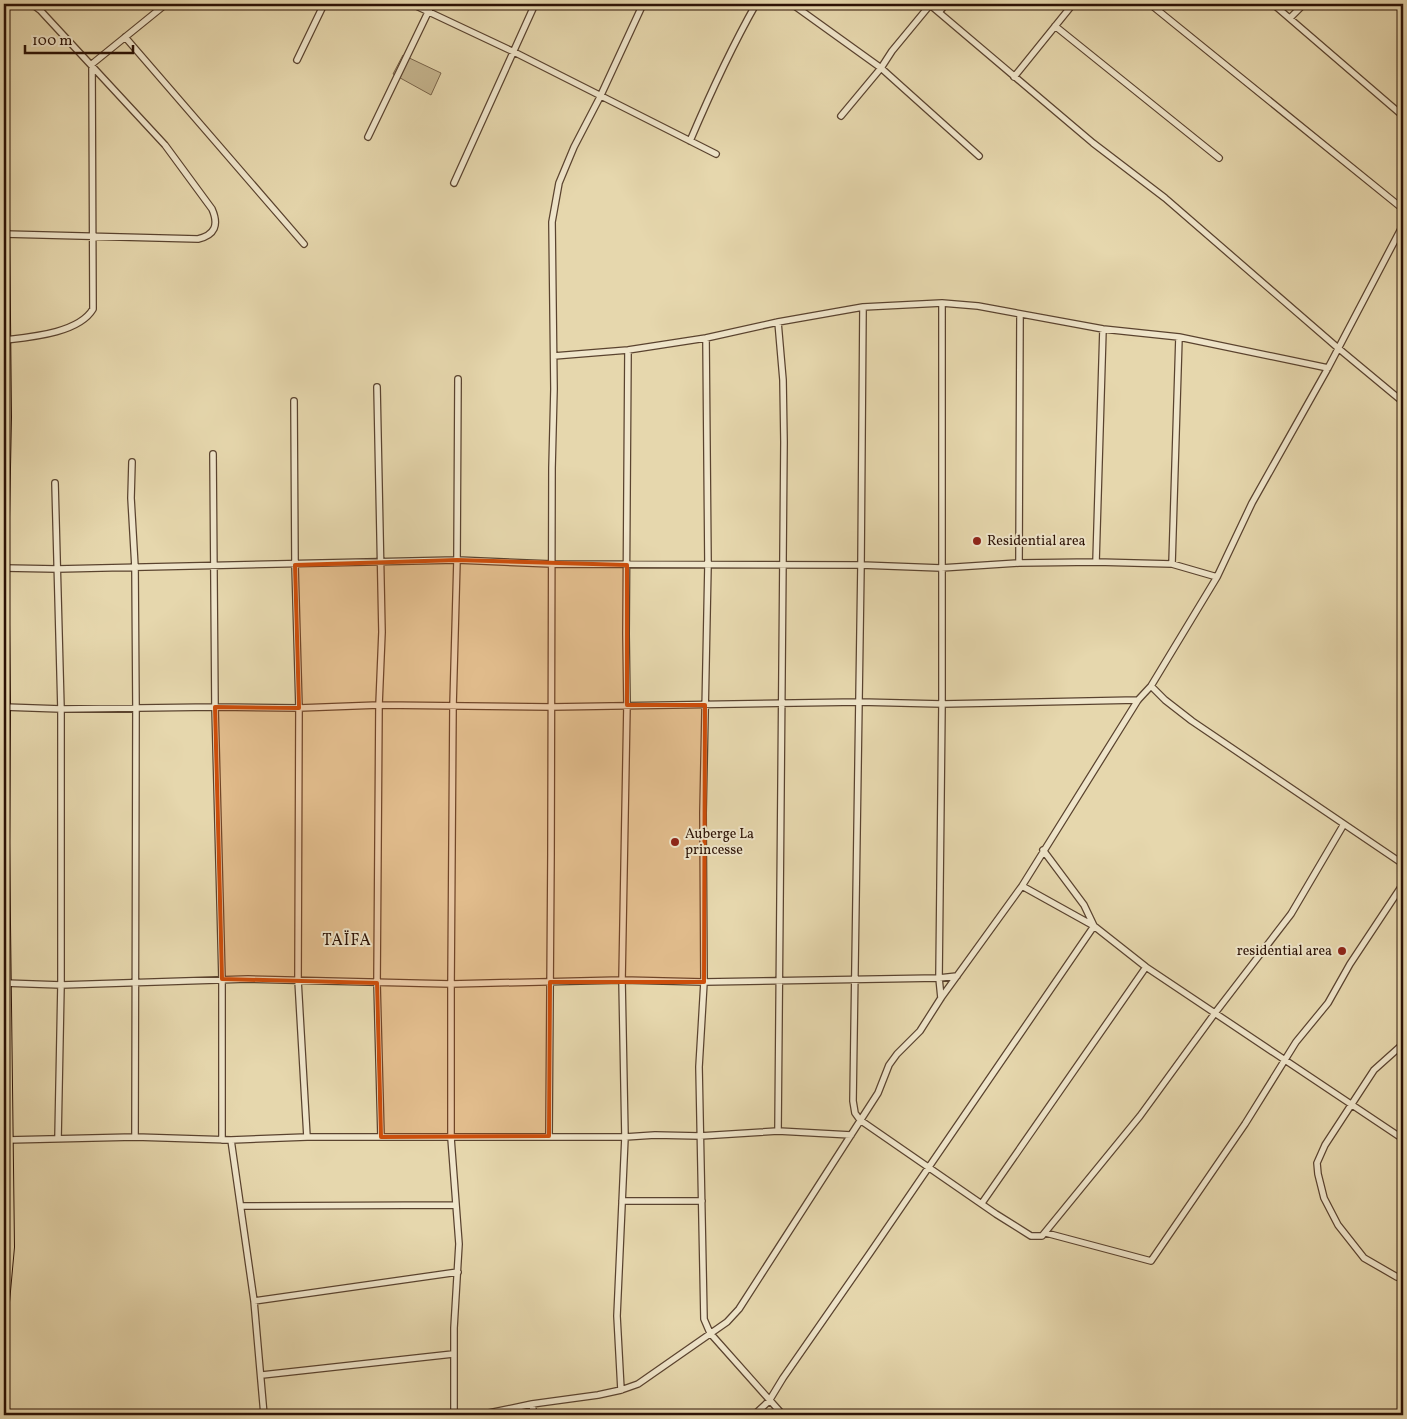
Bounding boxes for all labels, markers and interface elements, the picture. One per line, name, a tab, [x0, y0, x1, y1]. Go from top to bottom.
scale bar	[25, 22, 132, 54]
text: 100 m	[32, 31, 72, 52]
place label: Residential area	[987, 532, 1086, 551]
marker: Residential area	[971, 535, 983, 547]
place label: Auberge La princesse	[685, 825, 754, 860]
marker: Auberge La princesse	[669, 836, 681, 848]
district label: TAÏFA	[322, 930, 372, 952]
place label: residential area	[1237, 942, 1332, 961]
marker: residential area	[1336, 945, 1348, 957]

